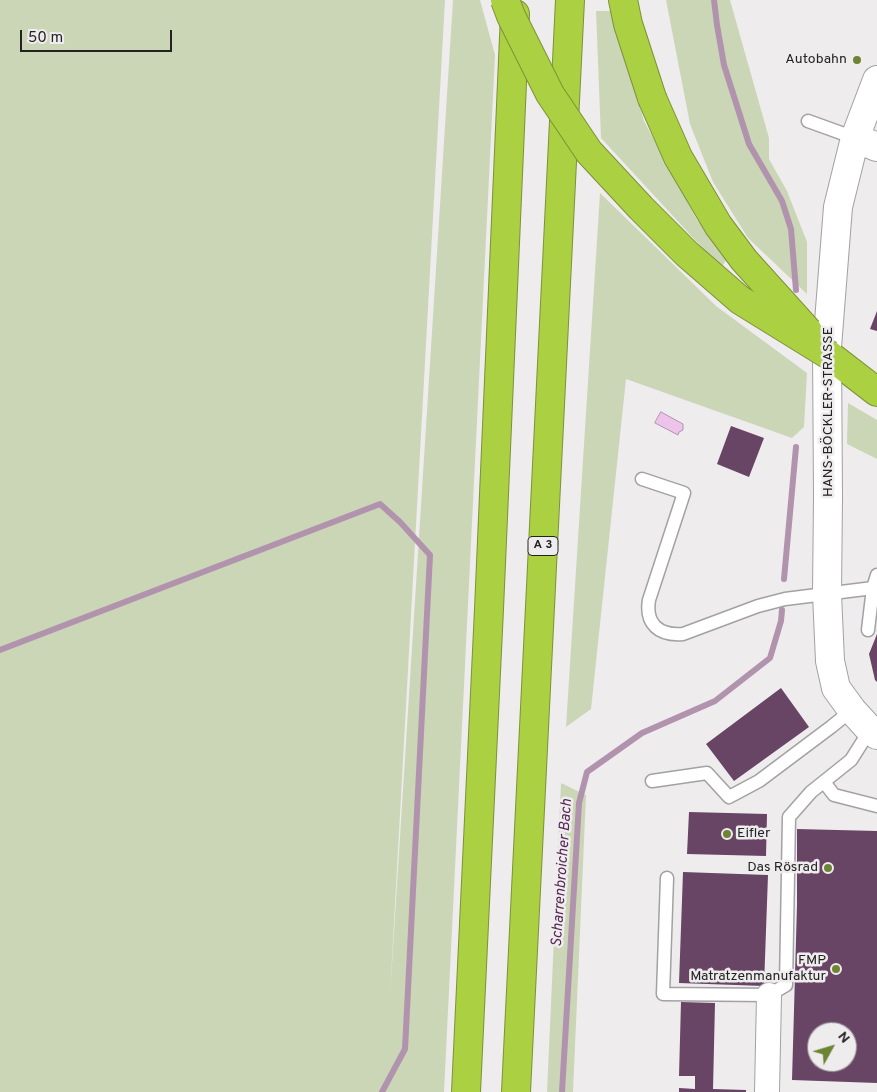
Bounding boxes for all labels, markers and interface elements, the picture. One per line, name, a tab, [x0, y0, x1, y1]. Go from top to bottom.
scale bar	[22, 20, 175, 52]
text: 50 m	[28, 29, 63, 48]
place label: Autobahn	[785, 52, 847, 68]
marker: Autobahn	[851, 54, 863, 66]
street label: HANS-BÖCKLER-STRASSE	[821, 327, 837, 497]
road number: A 3	[528, 536, 558, 556]
water label: Scharrenbroicher Bach	[549, 798, 577, 948]
place label: Eifler	[737, 826, 770, 842]
marker: Eifler	[721, 828, 733, 840]
place label: Das Rösrad	[747, 860, 818, 876]
marker: Das Rösrad	[822, 862, 834, 874]
place label: FMP Matratzenmanufaktur	[690, 953, 826, 986]
marker: FMP Matratzenmanufaktur	[830, 963, 842, 975]
north arrow	[807, 1022, 857, 1072]
text: N	[833, 1029, 853, 1047]

